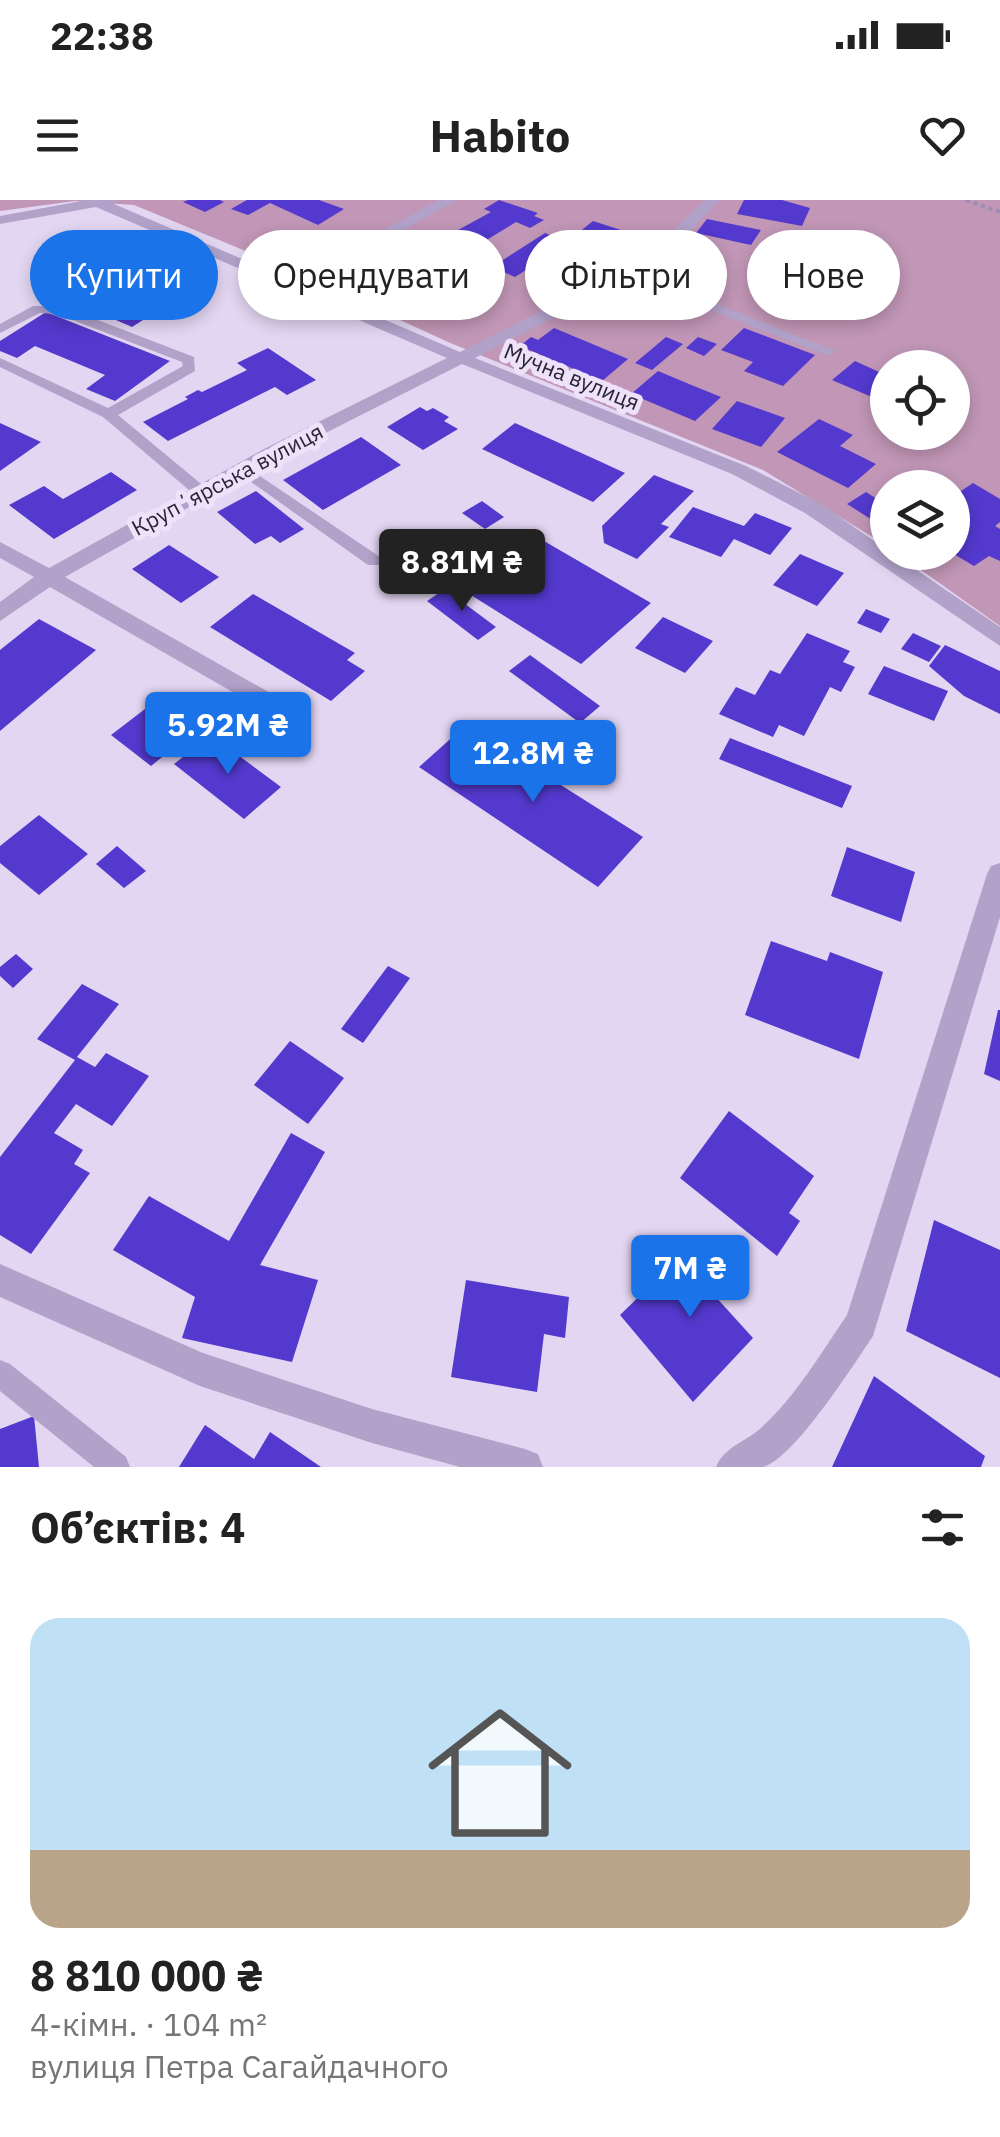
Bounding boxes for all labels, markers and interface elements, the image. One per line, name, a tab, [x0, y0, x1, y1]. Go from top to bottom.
text: 22:38	[50, 11, 154, 60]
text: Habito	[430, 106, 570, 164]
icon: menu	[30, 108, 85, 163]
icon: heart	[915, 108, 970, 163]
chip: Купити	[30, 230, 218, 320]
chip: Орендувати	[238, 230, 505, 320]
chip: Фільтри	[525, 230, 727, 320]
chip: Нове	[747, 230, 900, 320]
street label: Мучна вулиця	[500, 336, 644, 416]
map controls	[870, 350, 970, 570]
button: locate	[870, 350, 970, 450]
street label: Крупʼярська вулиця	[126, 416, 328, 542]
button: layers	[870, 470, 970, 570]
pin: 8.81M ₴	[370, 529, 554, 614]
text: 8.81M ₴	[401, 540, 523, 582]
pin: 5.92M ₴	[136, 692, 320, 777]
text: 5.92M ₴	[167, 703, 289, 745]
pin: 12.8M ₴	[441, 720, 625, 805]
text: 12.8M ₴	[472, 731, 594, 773]
pin: 7M ₴	[631, 1235, 749, 1320]
text: 7M ₴	[653, 1246, 727, 1288]
text: Об’єктів: 4	[30, 1500, 245, 1555]
icon: filters	[915, 1500, 970, 1555]
icon: home	[410, 1683, 590, 1863]
text: 8 810 000 ₴	[30, 1948, 263, 2003]
text: 4-кімн. · 104 m²	[30, 2003, 267, 2045]
text: вулиця Петра Сагайдачного	[30, 2045, 449, 2087]

